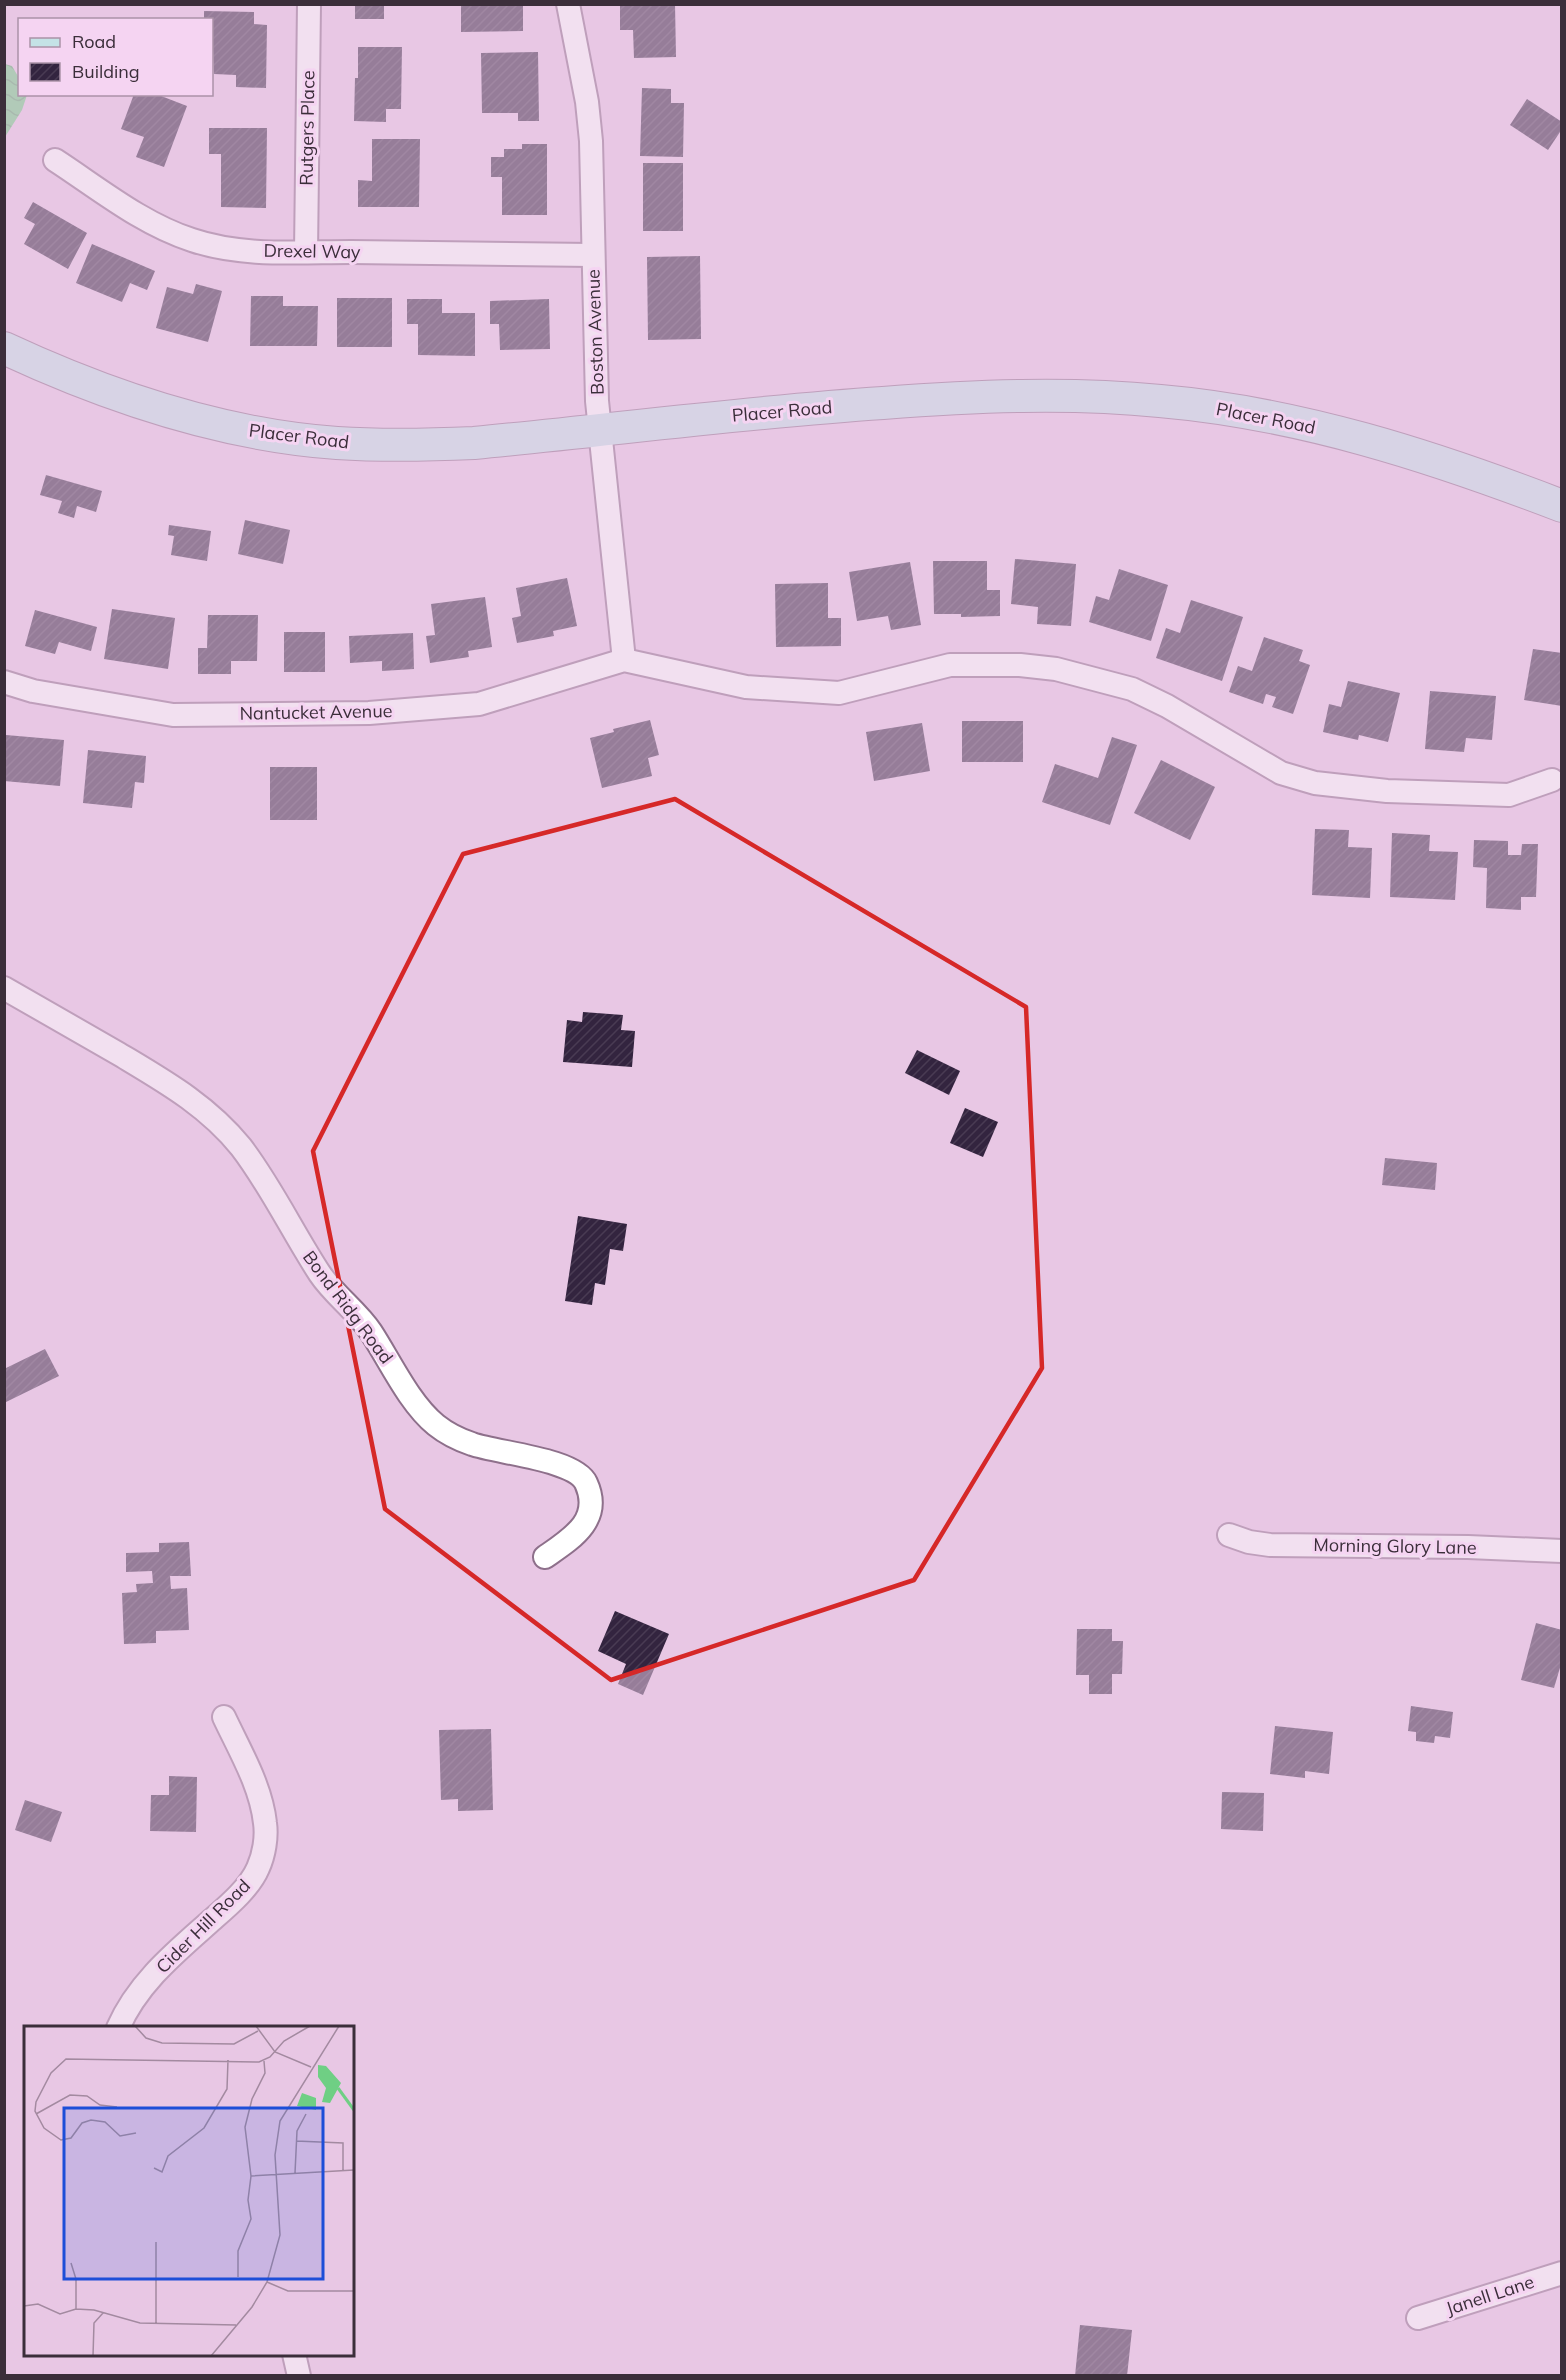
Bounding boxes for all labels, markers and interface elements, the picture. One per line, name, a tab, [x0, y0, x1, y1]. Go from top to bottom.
legend	[18, 18, 213, 96]
text: Road	[72, 30, 116, 53]
text: Building	[72, 60, 140, 83]
street label: Rutgers Place	[294, 70, 320, 186]
street label: Drexel Way	[263, 239, 361, 263]
street label: Boston Avenue	[581, 269, 609, 395]
street label: Placer Road	[731, 395, 833, 427]
street label: Placer Road	[1214, 397, 1318, 439]
street label: Placer Road	[248, 418, 350, 454]
street label: Nantucket Avenue	[239, 699, 393, 725]
street label: Bond Ridg Road	[298, 1246, 398, 1368]
street label: Morning Glory Lane	[1313, 1533, 1477, 1559]
street label: Cider Hill Road	[151, 1874, 255, 1978]
inset map	[24, 2026, 354, 2356]
street label: Janell Lane	[1443, 2270, 1537, 2320]

